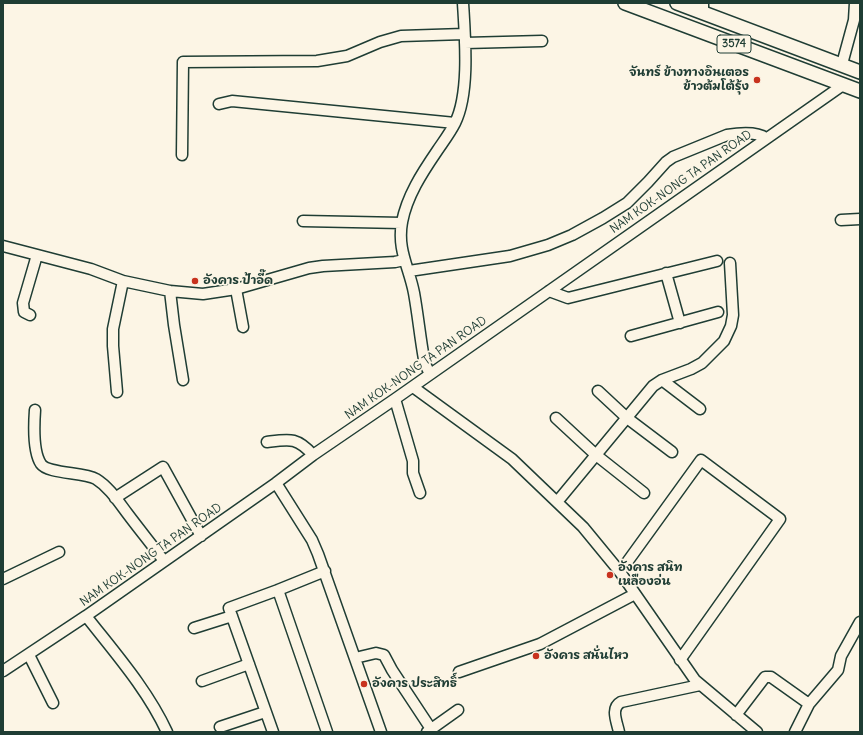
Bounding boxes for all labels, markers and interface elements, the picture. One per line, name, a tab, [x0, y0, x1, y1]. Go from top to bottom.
road number: 3574	[717, 35, 751, 53]
place label: จันทร์ ข้างทางอินเตอร ข้าวต้มโต้รุ้ง	[629, 66, 749, 94]
marker: จันทร์ ข้างทางอินเตอร ข้าวต้มโต้รุ้ง	[752, 75, 762, 85]
street label: NAM KOK-NONG TA PAN ROAD	[607, 127, 755, 237]
place label: อังคาร ป้าอี๊ด	[203, 274, 273, 288]
marker: อังคาร ป้าอี๊ด	[190, 276, 200, 286]
street label: NAM KOK-NONG TA PAN ROAD	[342, 313, 490, 423]
street label: NAM KOK-NONG TA PAN ROAD	[77, 500, 225, 610]
place label: อังคาร สนิท เหลืองอ่น	[618, 561, 683, 589]
marker: อังคาร สนิท เหลืองอ่น	[605, 570, 615, 580]
place label: อังคาร สนั่นไหว	[544, 649, 628, 663]
marker: อังคาร สนั่นไหว	[531, 651, 541, 661]
place label: อังคาร ประสิทธิ์	[372, 677, 457, 691]
marker: อังคาร ประสิทธิ์	[359, 679, 369, 689]

